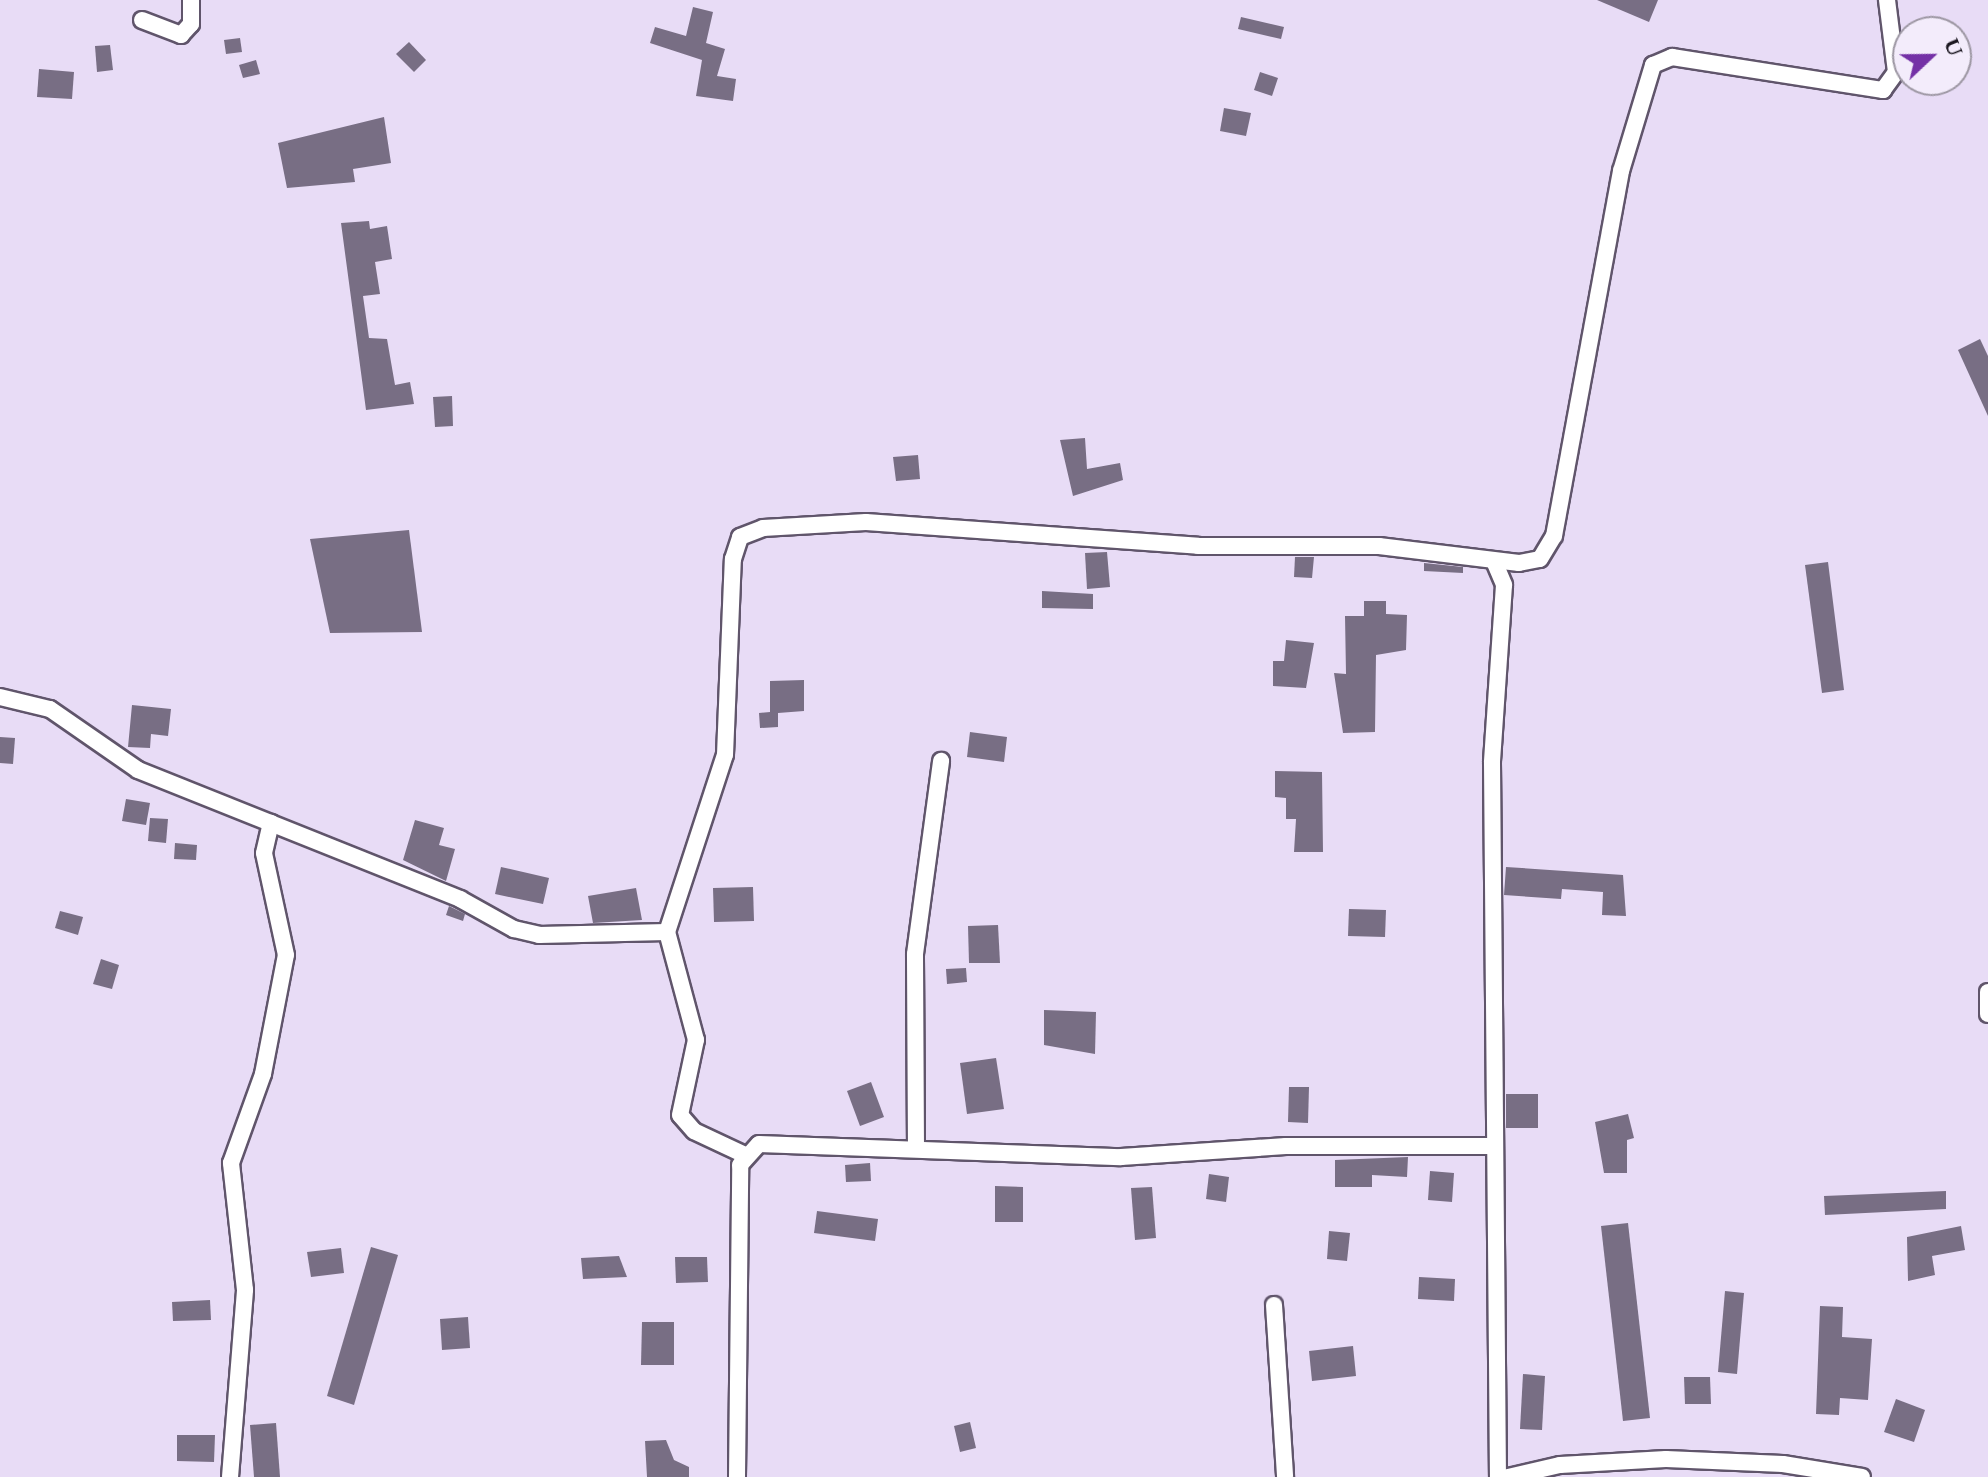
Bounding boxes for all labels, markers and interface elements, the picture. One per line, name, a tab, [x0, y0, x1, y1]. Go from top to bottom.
north arrow	[1892, 16, 1972, 96]
text: U	[1934, 33, 1972, 62]

